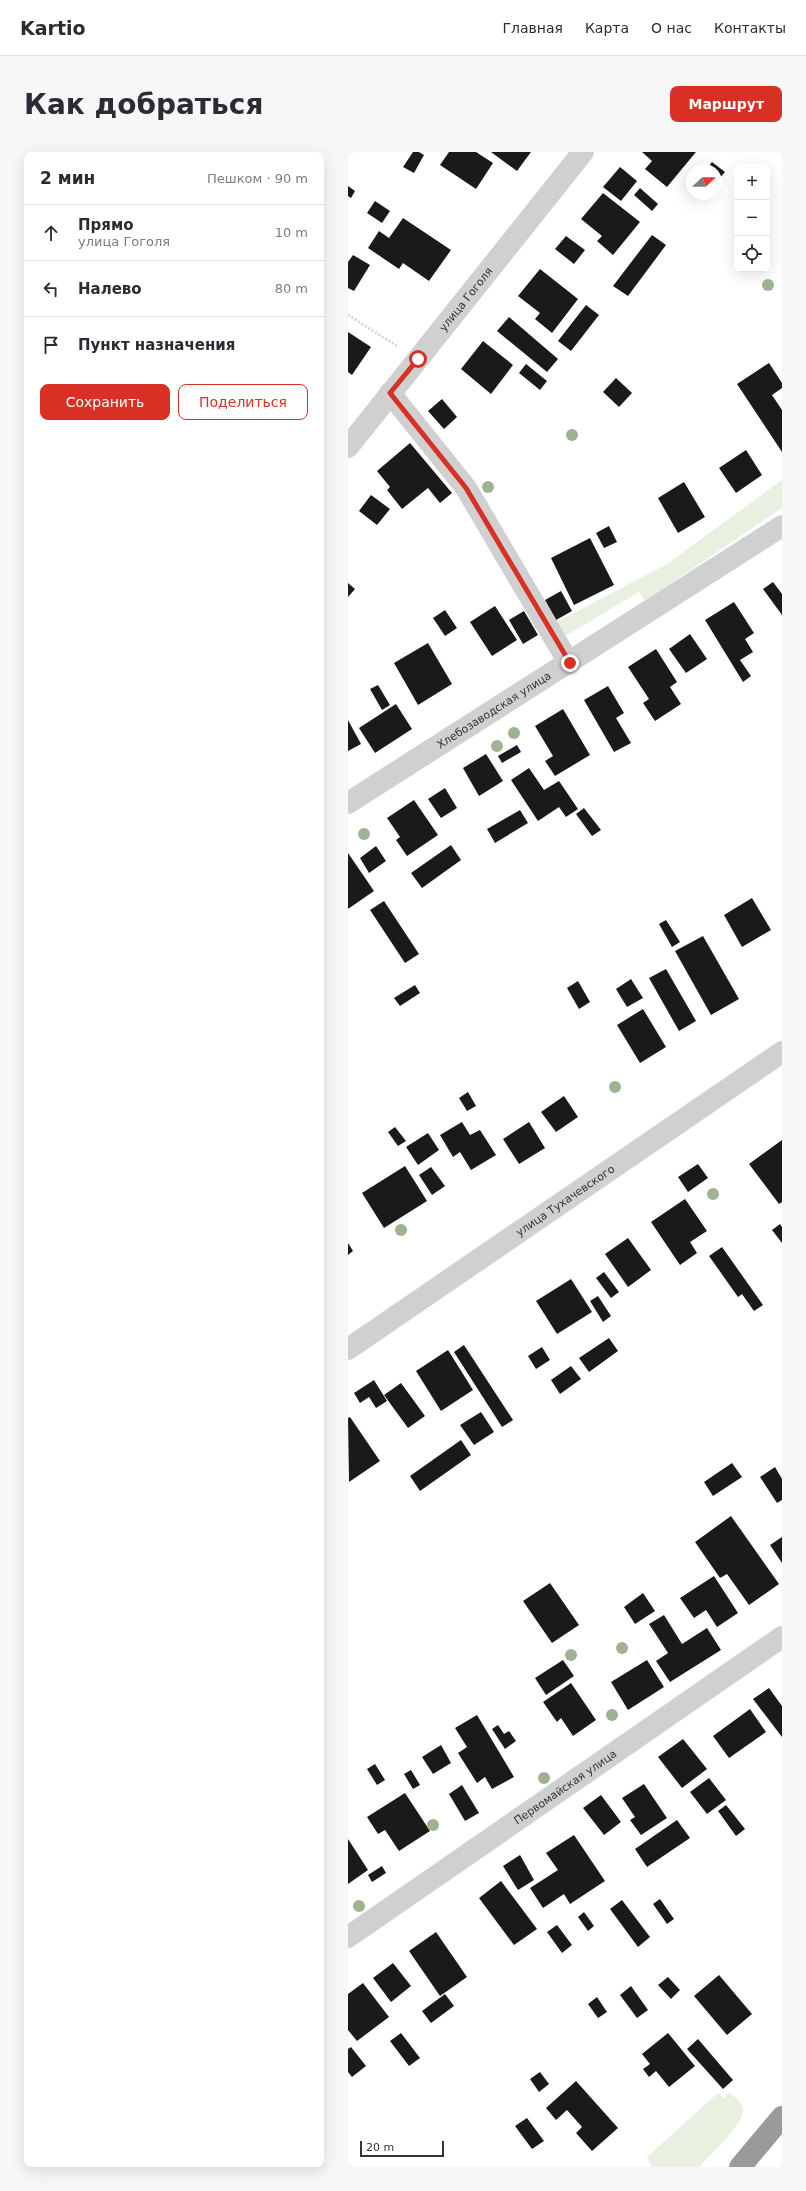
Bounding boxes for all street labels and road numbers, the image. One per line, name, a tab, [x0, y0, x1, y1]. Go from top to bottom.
street label: улица Гоголя	[436, 265, 495, 334]
street label: Хлебозаводская улица	[434, 669, 553, 751]
street label: улица Тухачевского	[513, 1162, 617, 1239]
street label: Первомайская улица	[511, 1747, 619, 1827]

